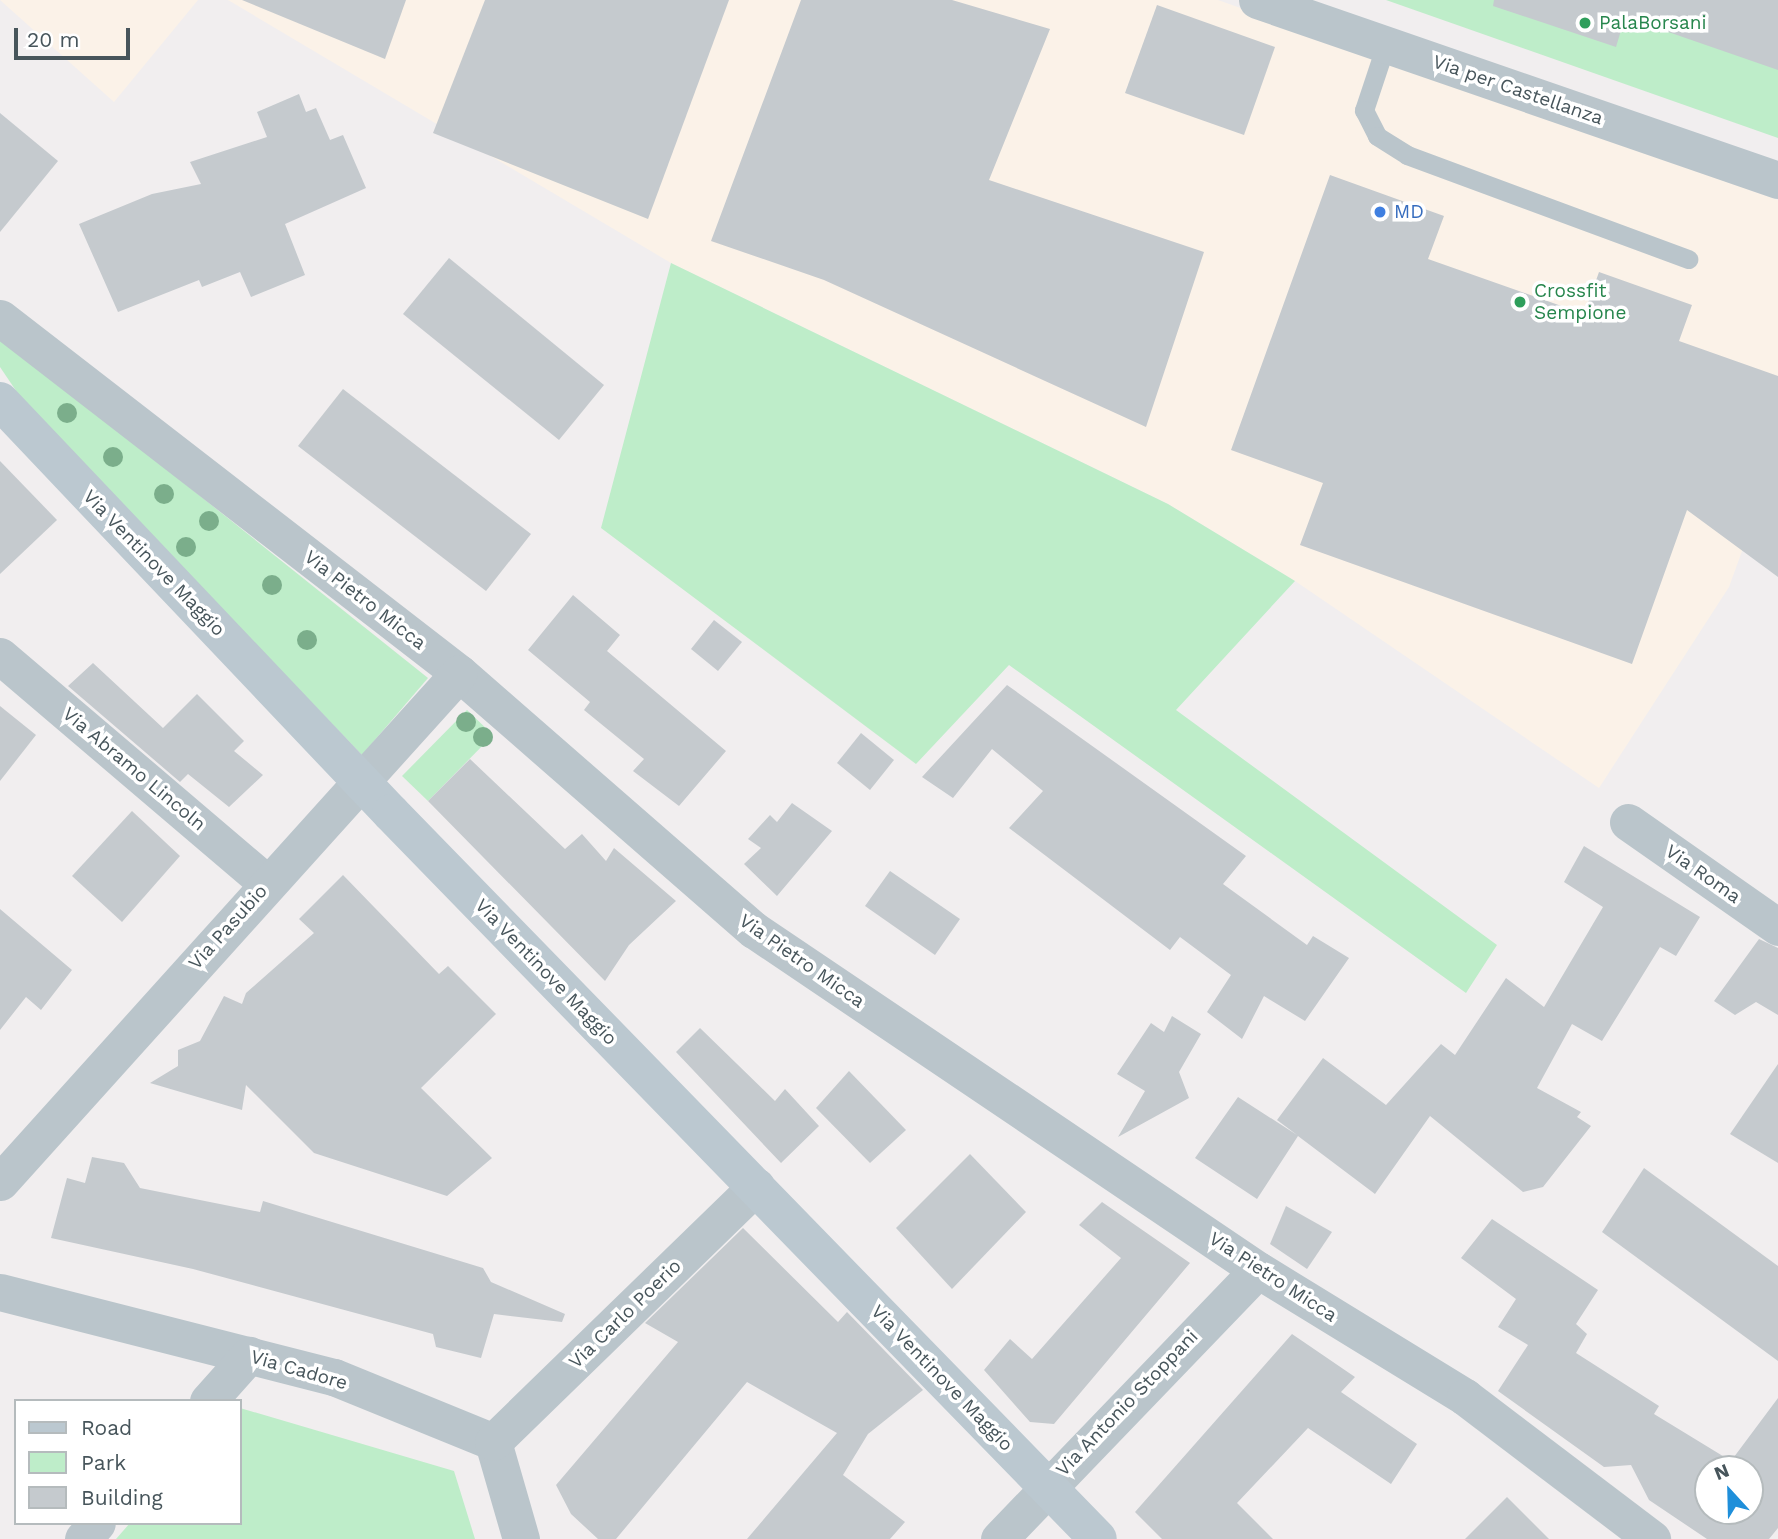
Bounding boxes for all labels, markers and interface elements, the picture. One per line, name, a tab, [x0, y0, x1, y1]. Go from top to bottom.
place label: PalaBorsani	[1599, 12, 1707, 34]
scale bar	[18, 14, 133, 58]
marker: PalaBorsani	[1577, 15, 1593, 31]
text: 20 m	[27, 27, 79, 52]
street label: Via per Castellanza	[1429, 50, 1607, 130]
place label: MD	[1394, 201, 1424, 223]
marker: MD	[1372, 204, 1388, 220]
place label: Crossfit Sempione	[1534, 280, 1626, 324]
marker: Crossfit Sempione	[1512, 294, 1528, 310]
street label: Via Ventinove Maggio	[78, 485, 230, 641]
street label: Via Pietro Micca	[299, 545, 431, 655]
street label: Via Abramo Lincoln	[57, 702, 211, 836]
street label: Via Roma	[1661, 840, 1745, 908]
street label: Via Pasubio	[184, 880, 272, 974]
street label: Via Ventinove Maggio	[470, 894, 622, 1050]
street label: Via Pietro Micca	[735, 909, 869, 1013]
street label: Via Pietro Micca	[1205, 1227, 1341, 1327]
street label: Via Carlo Poerio	[564, 1254, 686, 1374]
street label: Via Ventinove Maggio	[866, 1300, 1018, 1456]
street label: Via Antonio Stoppani	[1051, 1325, 1203, 1481]
street label: Via Cadore	[248, 1345, 350, 1395]
legend	[14, 1399, 242, 1525]
text: Road	[81, 1415, 132, 1440]
text: Park	[81, 1450, 126, 1475]
north arrow	[1694, 1455, 1764, 1525]
text: N	[1711, 1459, 1733, 1485]
text: Building	[81, 1485, 163, 1510]

